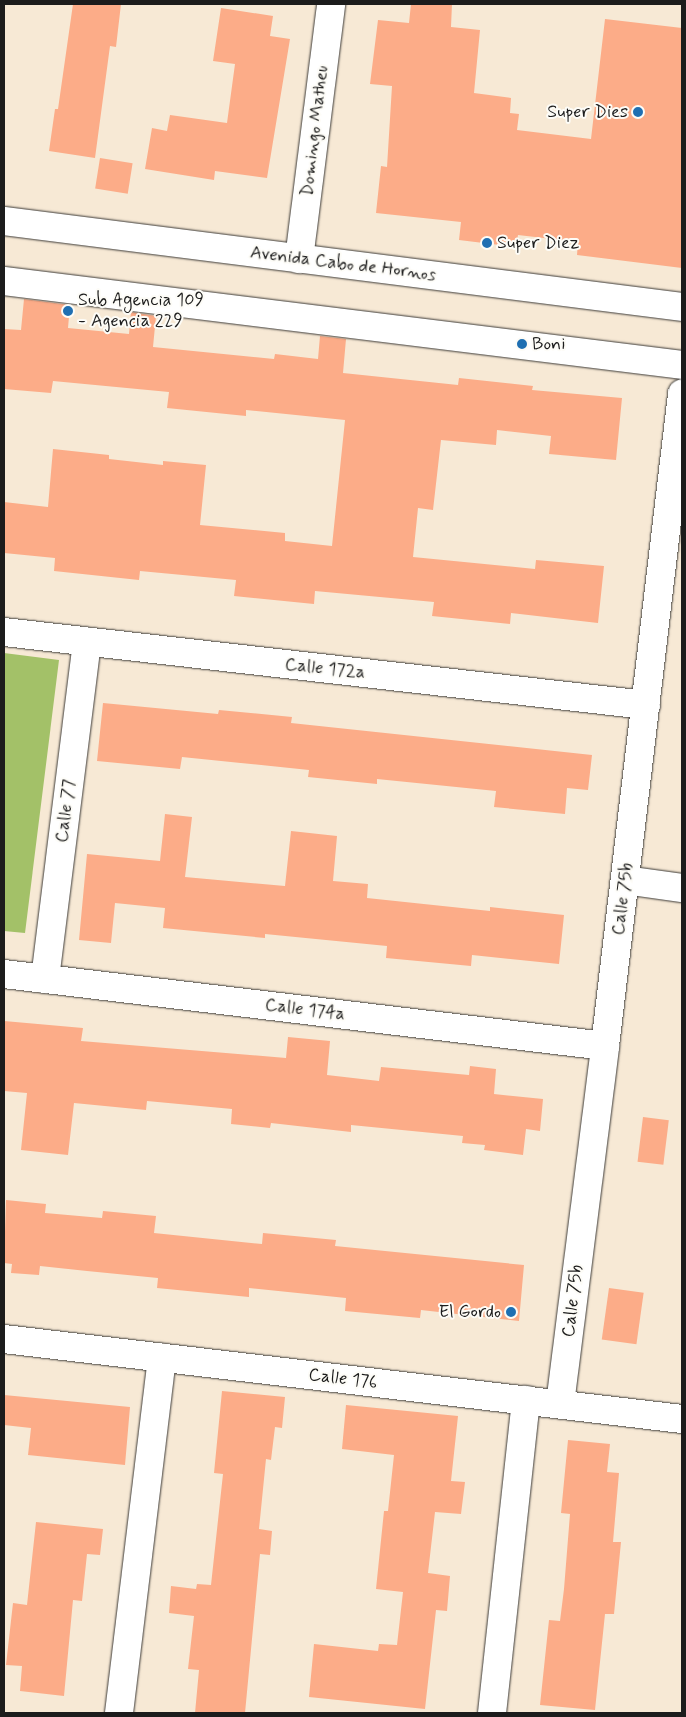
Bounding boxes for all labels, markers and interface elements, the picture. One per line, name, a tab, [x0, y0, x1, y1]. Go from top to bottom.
street label: Domingo Matheu	[296, 65, 334, 197]
place label: Super Dies	[548, 101, 628, 123]
marker: Super Dies	[632, 106, 644, 118]
place label: Super Diez	[497, 232, 579, 254]
marker: Super Diez	[481, 237, 493, 249]
street label: Avenida Cabo de Hornos	[249, 242, 437, 286]
place label: Sub Agencia 109 - Agencia 229	[78, 290, 204, 332]
marker: Sub Agencia 109 - Agencia 229	[62, 305, 74, 317]
place label: Boni	[532, 333, 565, 355]
marker: Boni	[516, 338, 528, 350]
street label: Calle 172a	[284, 654, 366, 684]
street label: Calle 77	[51, 778, 81, 844]
street label: Calle 75b	[608, 861, 638, 937]
street label: Calle 174a	[264, 994, 346, 1026]
street label: Calle 75b	[558, 1263, 588, 1339]
place label: El Gordo	[438, 1301, 501, 1323]
marker: El Gordo	[505, 1306, 517, 1318]
street label: Calle 176	[307, 1364, 379, 1394]

